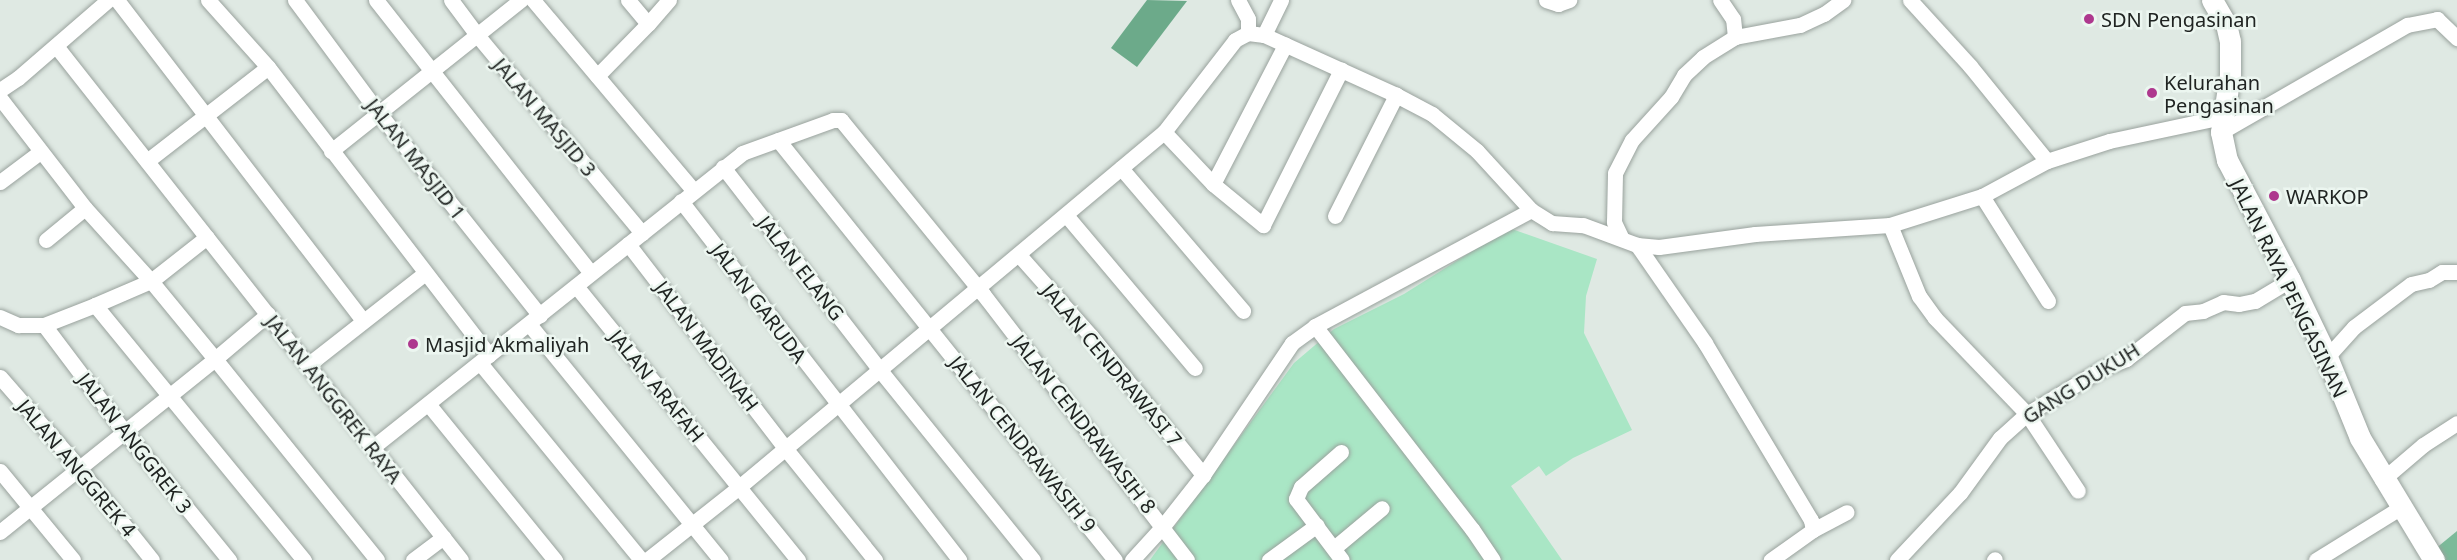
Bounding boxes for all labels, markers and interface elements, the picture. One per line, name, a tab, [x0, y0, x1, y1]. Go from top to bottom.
place label: SDN Pengasinan	[2101, 7, 2257, 31]
marker: SDN Pengasinan	[2082, 12, 2096, 26]
street label: JALAN MASJID 3	[488, 53, 602, 181]
place label: Kelurahan Pengasinan	[2164, 70, 2274, 117]
marker: Kelurahan Pengasinan	[2145, 86, 2159, 100]
street label: JALAN MASJID 1	[361, 94, 471, 224]
street label: JALAN RAYA PENGASINAN	[2225, 175, 2353, 401]
place label: WARKOP	[2286, 184, 2369, 208]
marker: WARKOP	[2267, 189, 2281, 203]
street label: JALAN ELANG	[753, 211, 849, 325]
street label: JALAN GARUDA	[706, 239, 812, 367]
street label: JALAN MADINAH	[650, 276, 764, 416]
street label: JALAN CENDRAWASI 7	[1037, 279, 1187, 451]
street label: JALAN ANGGREK RAYA	[261, 310, 407, 488]
street label: JALAN ARAFAH	[604, 325, 710, 447]
street label: JALAN CENDRAWASIH 8	[1007, 330, 1161, 518]
place label: Masjid Akmaliyah	[425, 332, 589, 356]
marker: Masjid Akmaliyah	[406, 337, 420, 351]
street label: GANG DUKUH	[2018, 337, 2144, 429]
street label: JALAN CENDRAWASIH 9	[945, 351, 1101, 537]
street label: JALAN ANGGREK 3	[73, 368, 197, 518]
street label: JALAN ANGGREK 4	[13, 395, 141, 541]

